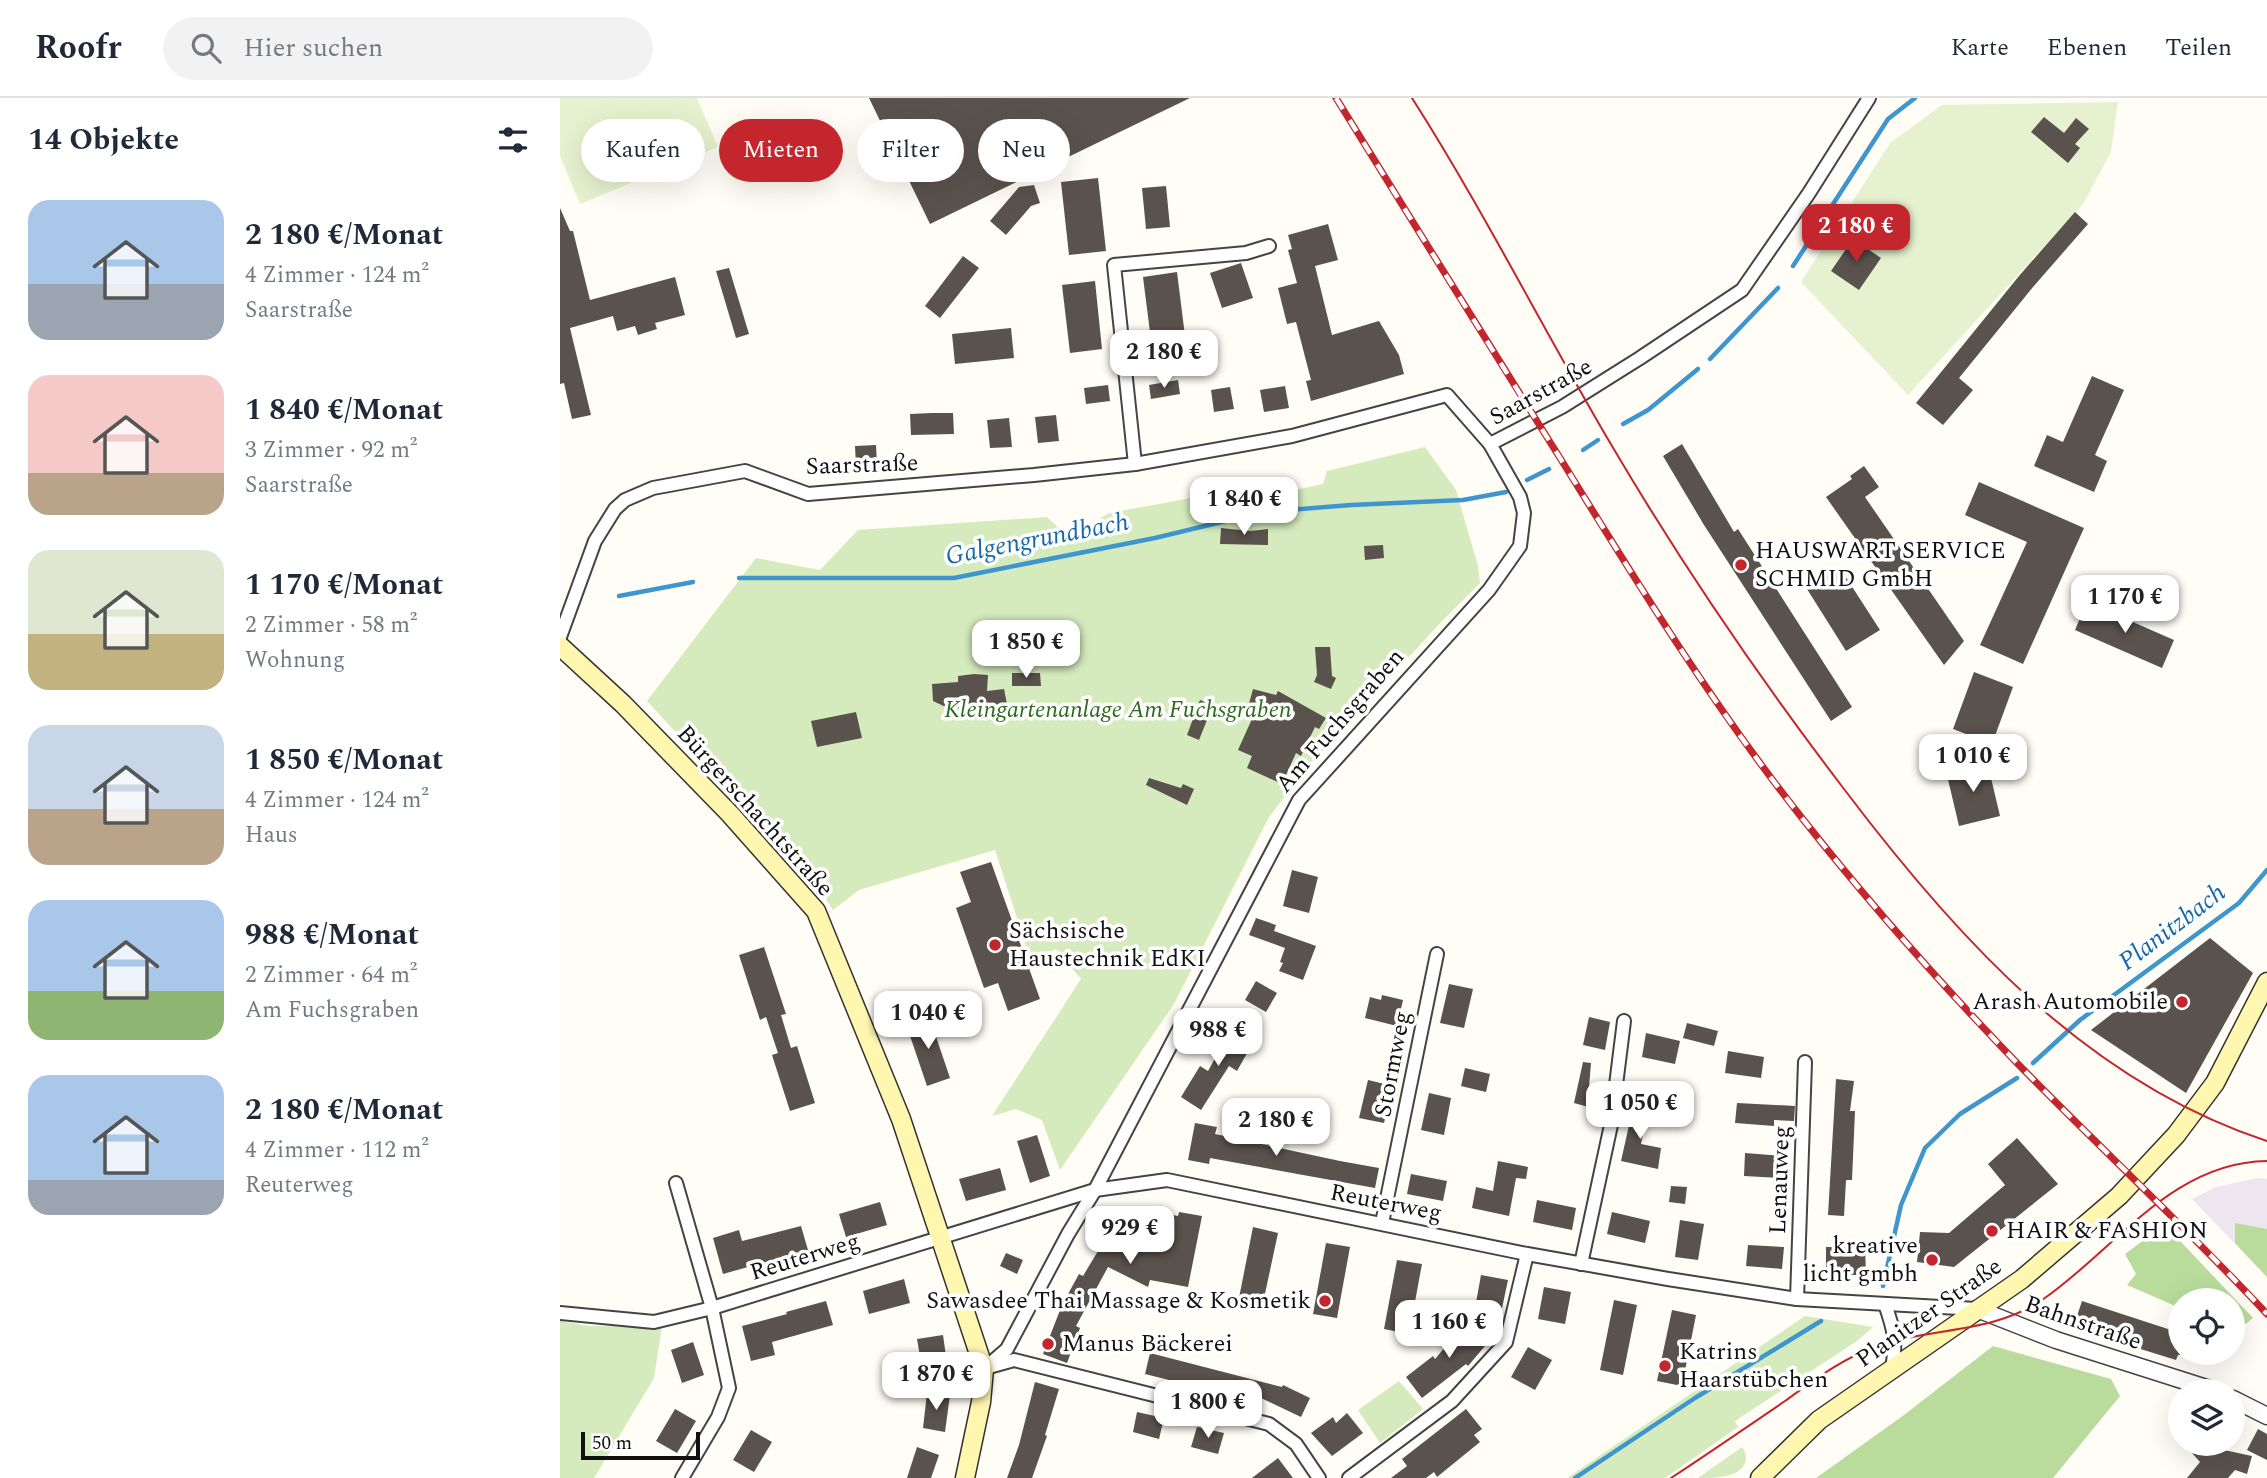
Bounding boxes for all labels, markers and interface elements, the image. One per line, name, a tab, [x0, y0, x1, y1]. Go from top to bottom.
search box	[163, 17, 653, 80]
text: Roofr	[35, 23, 121, 73]
text: Hier suchen	[243, 28, 383, 68]
icon: search	[187, 29, 225, 67]
text: Karte	[1951, 30, 2009, 66]
text: Ebenen	[2047, 30, 2127, 66]
text: Teilen	[2165, 30, 2232, 66]
text: 14 Objekte	[28, 117, 179, 163]
chip: Kaufen	[581, 119, 705, 182]
chip: Mieten	[719, 119, 843, 182]
chip: Filter	[857, 119, 964, 182]
chip: Neu	[978, 119, 1070, 182]
icon: filters	[494, 121, 532, 159]
pin: 2 180 €	[1791, 204, 1921, 264]
text: 2 180 €	[1818, 209, 1894, 244]
text: 2 180 €/Monat	[245, 212, 443, 258]
icon: home	[84, 228, 168, 312]
text: 4 Zimmer · 124 m²	[245, 258, 429, 293]
text: Saarstraße	[245, 293, 353, 328]
pin: 2 180 €	[1099, 330, 1229, 390]
text: 2 180 €	[1126, 335, 1202, 370]
street label: Saarstraße	[1483, 349, 1599, 435]
text: 1 840 €/Monat	[245, 387, 443, 433]
icon: home	[84, 403, 168, 487]
text: 3 Zimmer · 92 m²	[245, 433, 417, 468]
street label: Saarstraße	[805, 445, 919, 485]
text: Saarstraße	[245, 468, 353, 503]
pin: 1 840 €	[1179, 478, 1309, 537]
text: 1 840 €	[1206, 482, 1282, 517]
water label: Galgengrundbach	[942, 502, 1132, 576]
place label: HAUSWART SERVICE SCHMID GmbH	[1755, 533, 2006, 597]
marker: HAUSWART SERVICE SCHMID GmbH	[1733, 557, 1749, 573]
text: 1 170 €/Monat	[245, 562, 443, 608]
pin: 1 170 €	[2060, 575, 2190, 635]
icon: home	[84, 578, 168, 662]
text: 1 170 €	[2087, 580, 2163, 615]
text: 2 Zimmer · 58 m²	[245, 608, 417, 643]
pin: 1 850 €	[961, 620, 1091, 680]
text: 1 850 €	[988, 625, 1064, 660]
street label: Am Fuchsgraben	[1267, 641, 1413, 801]
text: Wohnung	[245, 643, 345, 678]
park label: Kleingartenanlage Am Fuchsgraben	[944, 692, 1292, 728]
street label: Bürgerschachtstraße	[668, 717, 842, 905]
pin: 1 010 €	[1908, 734, 2038, 794]
text: 1 850 €/Monat	[245, 737, 443, 783]
text: 1 010 €	[1935, 739, 2011, 774]
icon: home	[84, 753, 168, 837]
text: 4 Zimmer · 124 m²	[245, 783, 429, 818]
text: Haus	[245, 818, 298, 853]
water label: Planitzbach	[2110, 873, 2234, 981]
text: 988 €/Monat	[245, 912, 419, 958]
place label: Sächsische Haustechnik EdKI	[1009, 913, 1206, 977]
icon: home	[84, 928, 168, 1012]
marker: Sächsische Haustechnik EdKI	[987, 937, 1003, 953]
text: 2 Zimmer · 64 m²	[245, 958, 417, 993]
place label: Arash Automobile	[1973, 984, 2168, 1020]
pin: 1 040 €	[863, 992, 993, 1051]
text: Am Fuchsgraben	[245, 993, 419, 1028]
marker: Arash Automobile	[2174, 994, 2190, 1010]
text: 1 040 €	[890, 996, 966, 1031]
street label: Stormweg	[1365, 1008, 1421, 1120]
pin: 988 €	[1169, 1009, 1267, 1068]
text: 988 €	[1189, 1013, 1247, 1048]
pin: 1 050 €	[1575, 1082, 1705, 1141]
text: 1 050 €	[1602, 1086, 1678, 1121]
text: 2 180 €/Monat	[245, 1087, 443, 1133]
pin: 2 180 €	[1211, 1098, 1341, 1158]
icon: home	[84, 1103, 168, 1187]
text: 2 180 €	[1238, 1103, 1314, 1138]
street label: Lenauweg	[1760, 1125, 1800, 1235]
text: 4 Zimmer · 112 m²	[245, 1133, 429, 1168]
text: Reuterweg	[245, 1168, 354, 1203]
street label: Reuterweg	[1327, 1175, 1445, 1231]
pin: 929 €	[1081, 1206, 1179, 1266]
text: 929 €	[1101, 1211, 1159, 1246]
place label: HAIR & FASHION	[2006, 1213, 2208, 1249]
street label: Reuterweg	[746, 1223, 864, 1291]
marker: HAIR & FASHION	[1984, 1223, 2000, 1239]
place label: kreative licht gmbh	[1803, 1228, 1918, 1292]
street label: Planitzer Straße	[1848, 1249, 2010, 1377]
marker: kreative licht gmbh	[1924, 1252, 1940, 1268]
place label: Sawasdee Thai Massage & Kosmetik	[926, 1283, 1311, 1319]
street label: Bahnstraße	[2020, 1286, 2146, 1360]
map controls	[2168, 1288, 2245, 1456]
button: locate	[2168, 1288, 2245, 1365]
marker: Sawasdee Thai Massage & Kosmetik	[1317, 1293, 1333, 1309]
pin: 1 160 €	[1384, 1300, 1514, 1360]
text: 1 160 €	[1411, 1305, 1487, 1340]
place label: Manus Bäckerei	[1062, 1326, 1233, 1362]
place label: Katrins Haarstübchen	[1679, 1334, 1828, 1398]
marker: Manus Bäckerei	[1040, 1336, 1056, 1352]
pin: 1 870 €	[871, 1352, 1001, 1412]
text: 1 870 €	[898, 1357, 974, 1392]
marker: Katrins Haarstübchen	[1657, 1358, 1673, 1374]
button: layers	[2168, 1379, 2245, 1456]
pin: 1 800 €	[1143, 1380, 1273, 1440]
text: 1 800 €	[1170, 1385, 1246, 1420]
scale bar	[581, 1429, 700, 1461]
text: 50 m	[592, 1429, 632, 1458]

